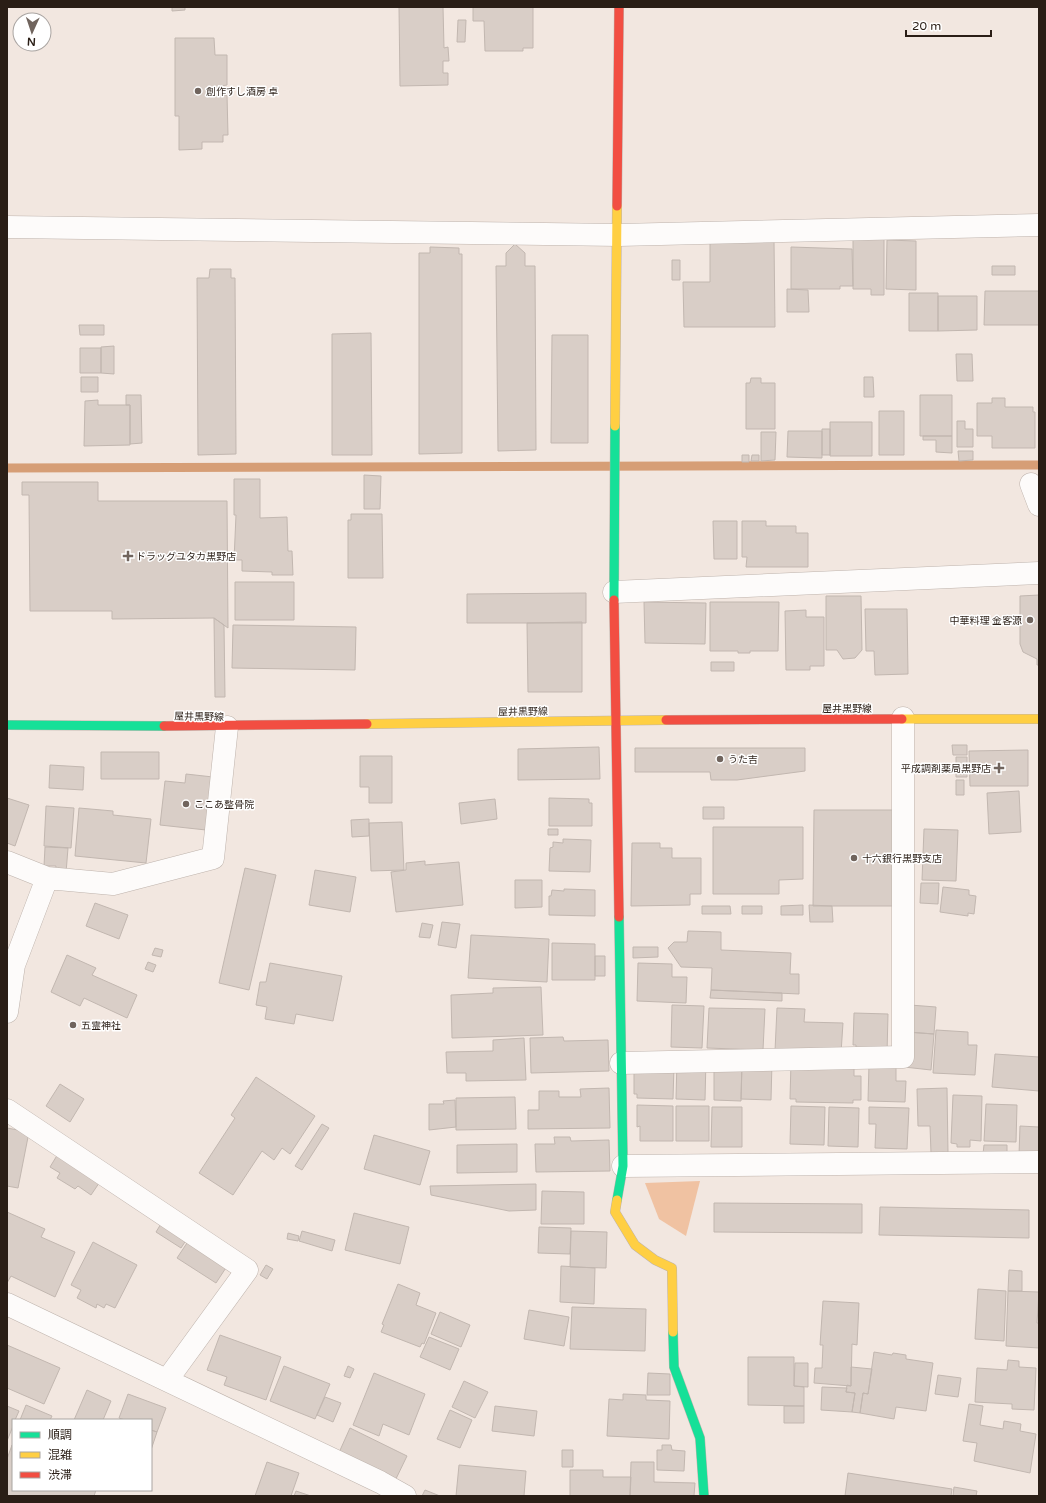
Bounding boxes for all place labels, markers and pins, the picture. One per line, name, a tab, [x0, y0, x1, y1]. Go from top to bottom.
marker: 創作すし酒房 卓	[193, 86, 203, 96]
place label: 創作すし酒房 卓	[206, 86, 279, 98]
marker: ドラッグユタカ黒野店	[123, 551, 133, 561]
place label: ドラッグユタカ黒野店	[136, 551, 236, 563]
place label: 中華料理 金客源	[949, 615, 1022, 627]
marker: 中華料理 金客源	[1025, 615, 1035, 625]
marker: うた吉	[715, 754, 725, 764]
place label: うた吉	[728, 754, 758, 766]
place label: 平成調剤薬局黒野店	[901, 763, 991, 775]
marker: 平成調剤薬局黒野店	[994, 763, 1004, 773]
marker: ここあ整骨院	[181, 799, 191, 809]
place label: ここあ整骨院	[194, 799, 254, 811]
marker: 十六銀行黒野支店	[849, 853, 859, 863]
place label: 十六銀行黒野支店	[862, 853, 942, 865]
marker: 五霊神社	[68, 1020, 78, 1030]
place label: 五霊神社	[81, 1020, 121, 1032]

